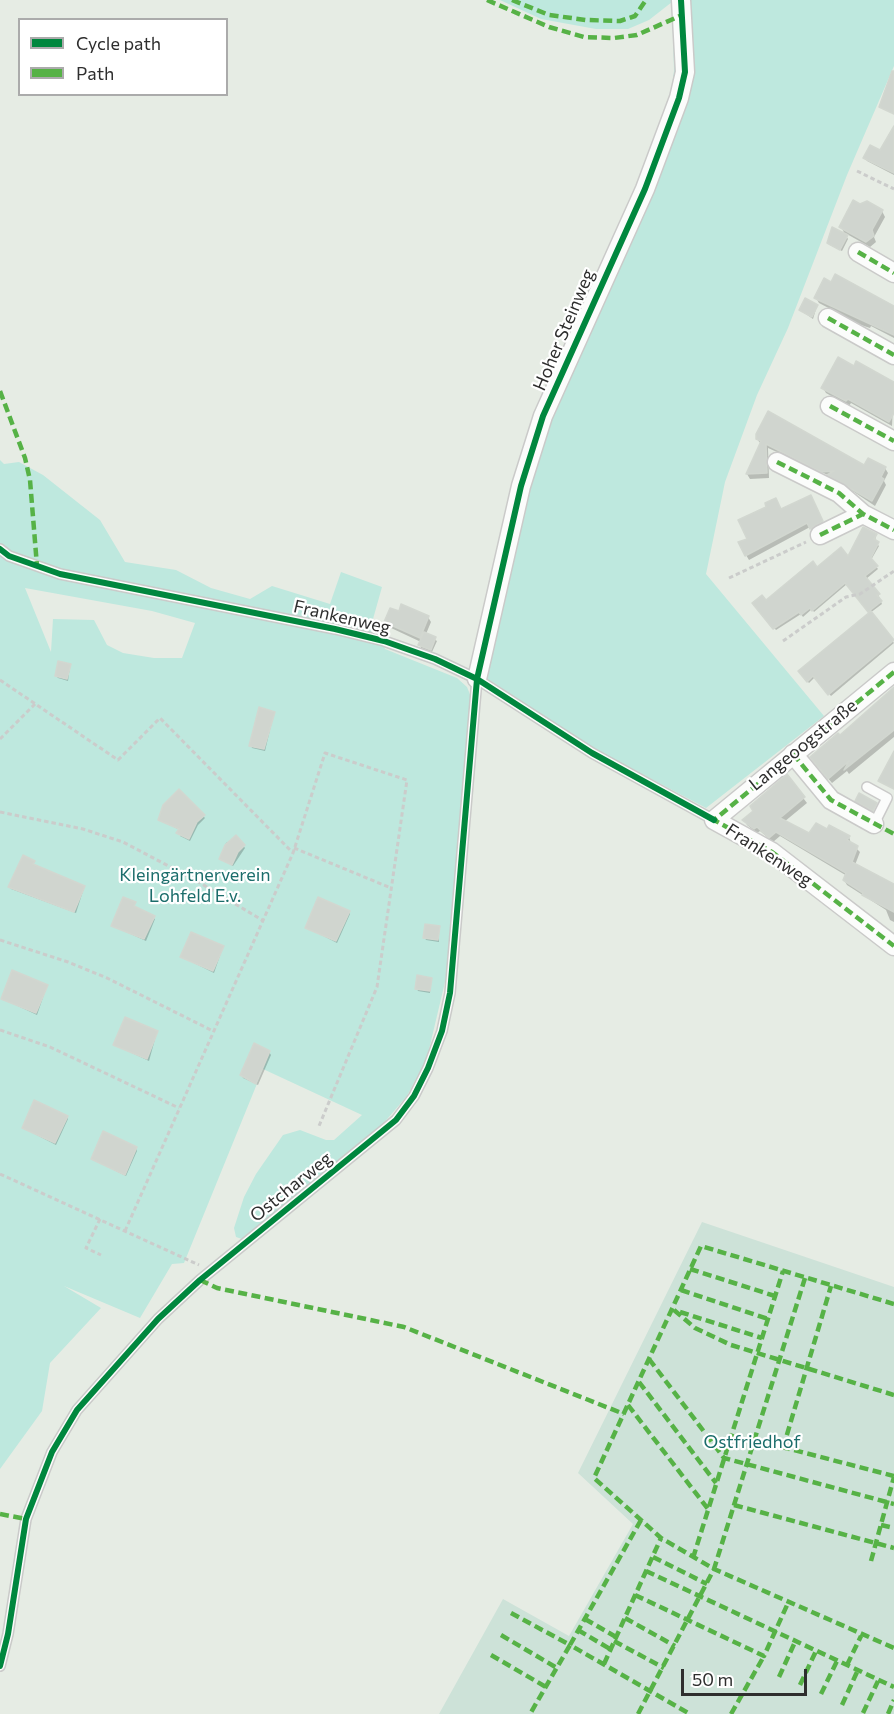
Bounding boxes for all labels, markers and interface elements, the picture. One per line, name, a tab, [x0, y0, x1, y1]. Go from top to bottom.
legend	[18, 18, 228, 96]
text: Cycle path	[76, 32, 161, 54]
text: Path	[76, 62, 114, 84]
street label: Hoher Steinweg	[529, 266, 599, 394]
street label: Frankenweg	[291, 595, 393, 639]
street label: Langeoogstraße	[745, 695, 861, 795]
street label: Frankenweg	[722, 819, 816, 891]
park label: Kleingärtnerverein Lohfeld E.v.	[119, 864, 271, 906]
street label: Ostcharweg	[246, 1147, 336, 1227]
park label: Ostfriedhof	[703, 1431, 801, 1453]
scale bar	[684, 1657, 810, 1695]
text: 50 m	[692, 1668, 733, 1690]

